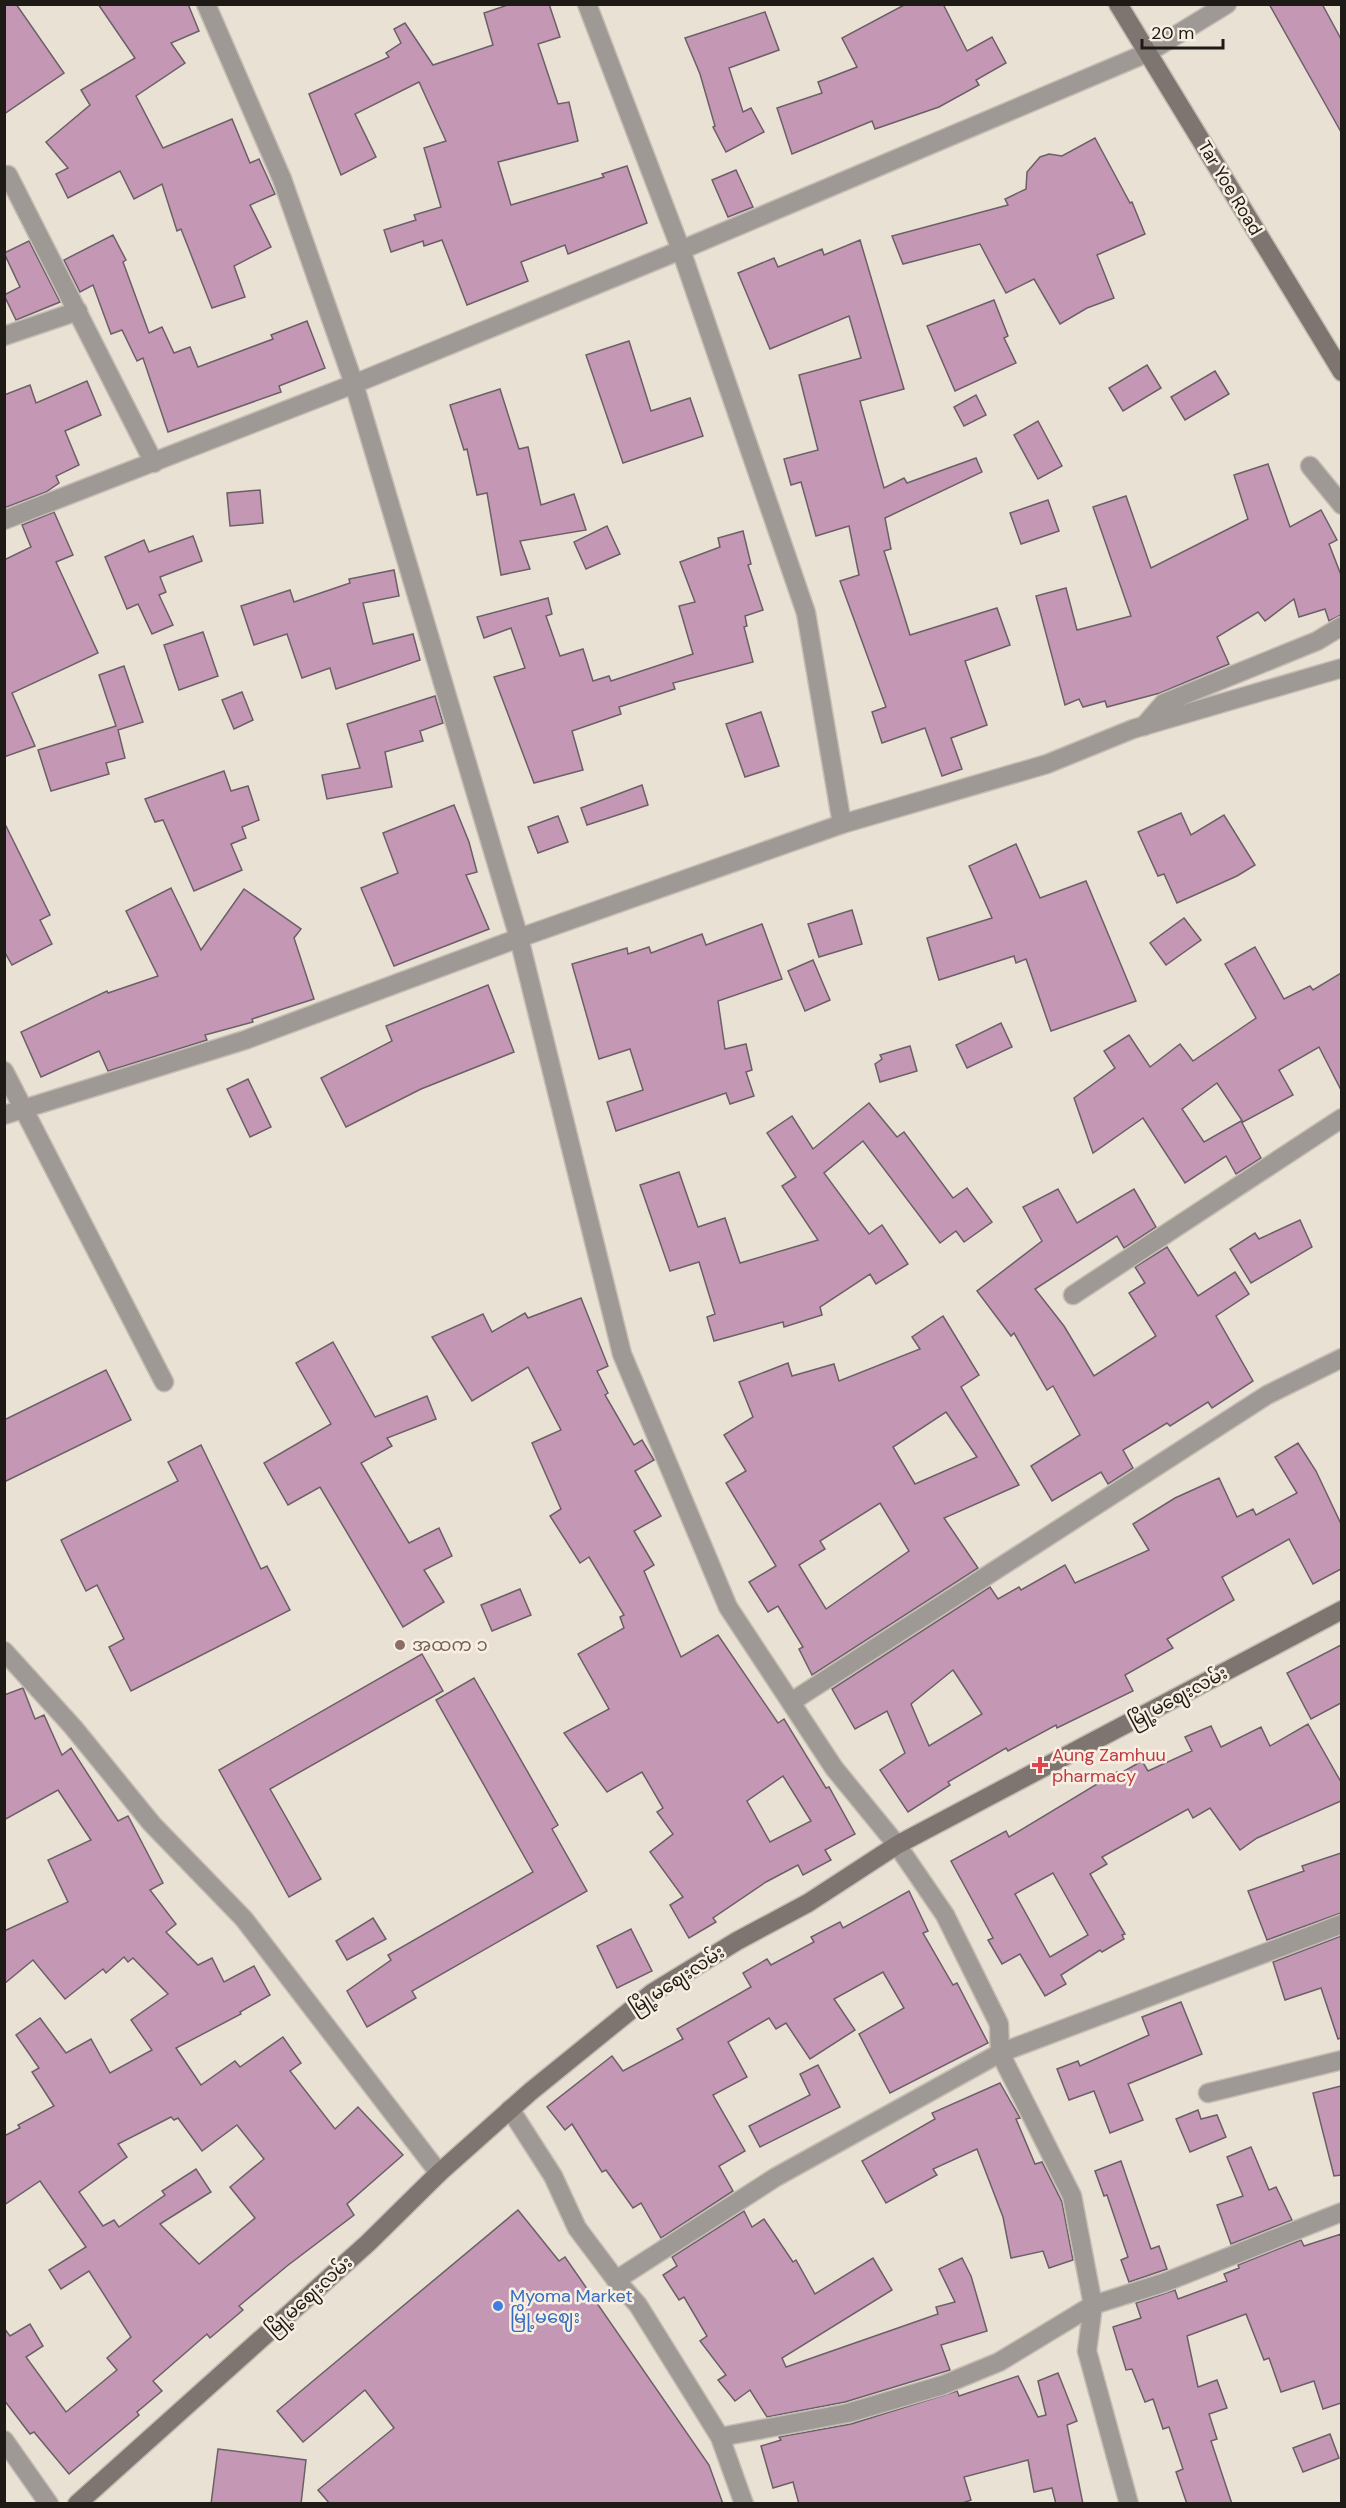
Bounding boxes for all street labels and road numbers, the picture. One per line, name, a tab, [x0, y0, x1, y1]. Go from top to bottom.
street label: Tar Yoe Road	[1192, 136, 1268, 240]
street label: မြို့မဈေးလမ်း	[1123, 1659, 1233, 1736]
street label: မြို့မဈေးလမ်း	[624, 1939, 731, 2022]
street label: မြို့မဈေးလမ်း	[259, 2249, 359, 2343]

